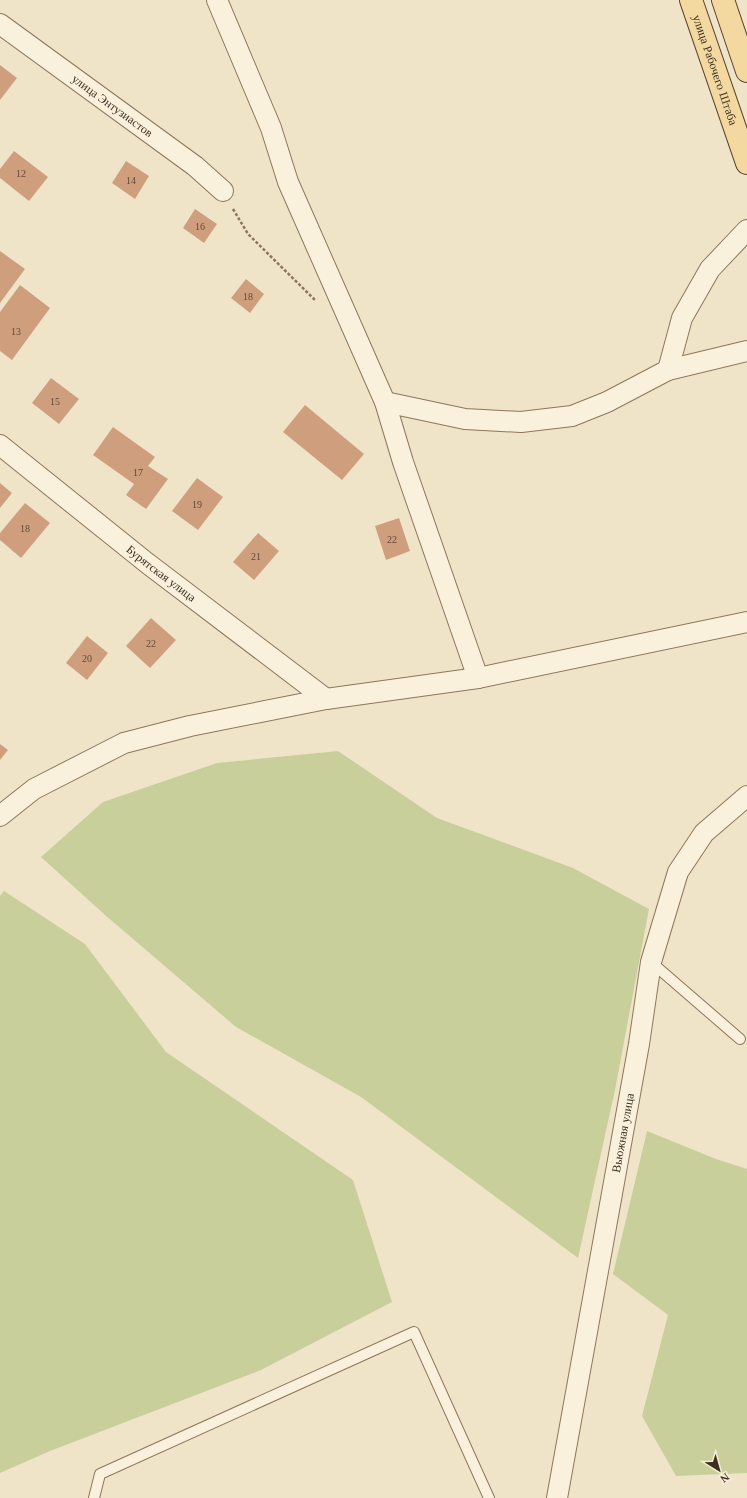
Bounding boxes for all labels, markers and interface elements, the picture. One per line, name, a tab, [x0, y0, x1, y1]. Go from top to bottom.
street label: улица Рабочего Штаба	[690, 13, 741, 128]
street label: улица Энтузиастов	[69, 72, 156, 140]
house number: 12	[16, 168, 26, 179]
house number: 14	[126, 175, 136, 186]
house number: 16	[195, 221, 205, 232]
house number: 18	[243, 291, 253, 302]
house number: 13	[11, 326, 21, 337]
house number: 15	[50, 396, 60, 407]
house number: 17	[133, 467, 143, 478]
house number: 19	[192, 499, 202, 510]
house number: 18	[20, 523, 30, 534]
house number: 22	[387, 534, 397, 545]
street label: Бурятская улица	[124, 542, 199, 605]
house number: 21	[251, 551, 261, 562]
house number: 22	[146, 638, 156, 649]
house number: 20	[82, 653, 92, 664]
street label: Вьюжная улица	[609, 1091, 637, 1174]
north arrow	[699, 1450, 739, 1490]
text: N	[718, 1471, 732, 1485]

